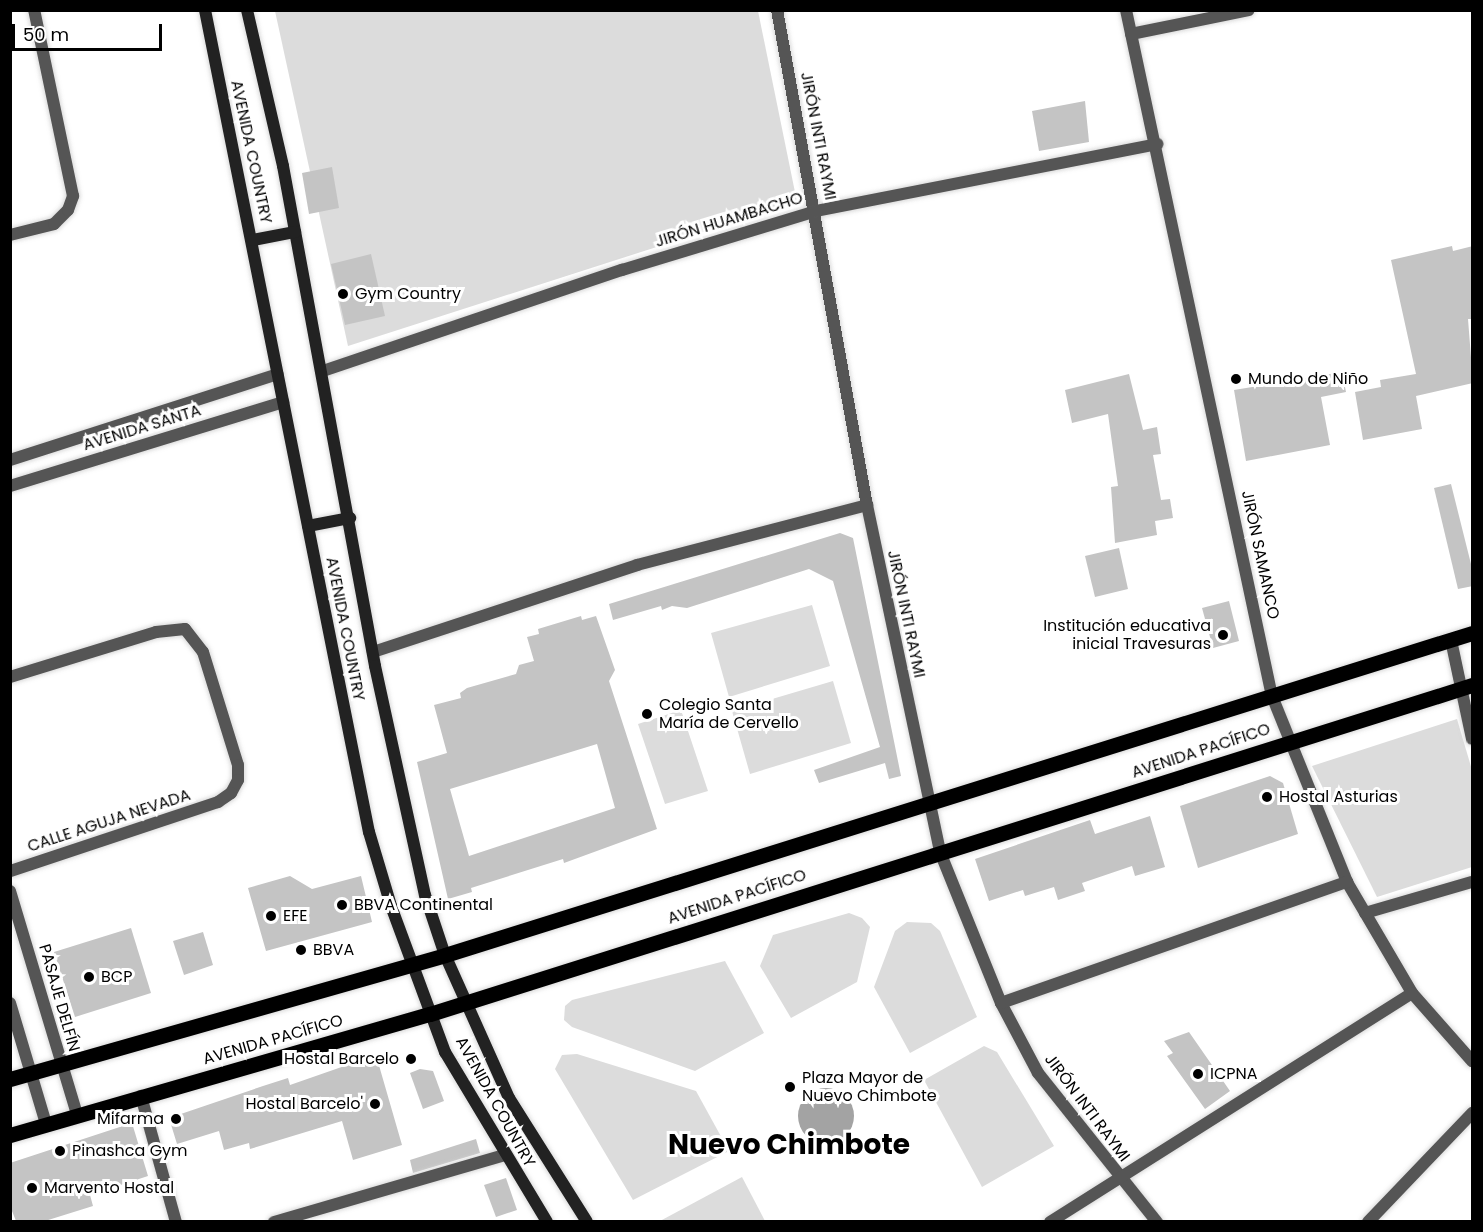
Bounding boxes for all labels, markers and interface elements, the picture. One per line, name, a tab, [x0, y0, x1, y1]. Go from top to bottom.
scale bar	[15, 12, 165, 50]
text: 50 m	[23, 22, 69, 47]
street label: JIRÓN INTI RAYMI	[796, 70, 840, 202]
street label: AVENIDA COUNTRY	[226, 79, 276, 225]
street label: JIRÓN HUAMBACHO	[653, 188, 805, 252]
place label: Gym Country	[355, 284, 461, 304]
marker: Gym Country	[336, 287, 350, 301]
place label: Mundo de Niño	[1248, 369, 1368, 389]
marker: Mundo de Niño	[1229, 372, 1243, 386]
street label: AVENIDA SANTA	[81, 401, 203, 455]
street label: JIRÓN SAMANCO	[1237, 489, 1283, 621]
street label: JIRÓN INTI RAYMI	[883, 548, 929, 680]
street label: AVENIDA COUNTRY	[322, 555, 368, 703]
place label: Institución educativa inicial Travesuras	[1043, 616, 1211, 654]
marker: Institución educativa inicial Travesuras	[1216, 628, 1230, 642]
place label: Colegio Santa María de Cervello	[659, 695, 799, 733]
marker: Colegio Santa María de Cervello	[640, 707, 654, 721]
street label: AVENIDA PACÍFICO	[1129, 720, 1273, 782]
street label: CALLE AGUJA NEVADA	[25, 786, 193, 856]
place label: Hostal Asturias	[1279, 787, 1398, 807]
marker: Hostal Asturias	[1260, 790, 1274, 804]
street label: AVENIDA PACÍFICO	[665, 866, 809, 928]
place label: BBVA Continental	[354, 895, 493, 915]
marker: BBVA Continental	[335, 898, 349, 912]
place label: EFE	[283, 906, 307, 926]
marker: EFE	[264, 909, 278, 923]
place label: BBVA	[313, 940, 354, 960]
street label: PASAJE DELFÍN	[34, 942, 84, 1054]
marker: BBVA	[294, 943, 308, 957]
place label: BCP	[101, 967, 132, 987]
marker: BCP	[82, 970, 96, 984]
street label: AVENIDA PACÍFICO	[201, 1011, 345, 1069]
street label: AVENIDA COUNTRY	[451, 1033, 539, 1171]
place label: Hostal Barcelo	[284, 1049, 399, 1069]
street label: JIRÓN INTI RAYMI	[1040, 1050, 1134, 1166]
marker: Hostal Barcelo	[404, 1052, 418, 1066]
place label: ICPNA	[1210, 1064, 1258, 1084]
marker: ICPNA	[1191, 1067, 1205, 1081]
place label: Plaza Mayor de Nuevo Chimbote	[802, 1068, 937, 1106]
marker: Plaza Mayor de Nuevo Chimbote	[783, 1080, 797, 1094]
place label: Hostal Barcelo'	[246, 1094, 363, 1114]
marker: Hostal Barcelo'	[368, 1097, 382, 1111]
place label: Mifarma	[97, 1109, 164, 1129]
marker: Mifarma	[169, 1112, 183, 1126]
district label: Nuevo Chimbote	[668, 1128, 910, 1162]
place label: Pinashca Gym	[72, 1141, 188, 1161]
marker: Pinashca Gym	[53, 1144, 67, 1158]
place label: Marvento Hostal	[44, 1178, 174, 1198]
marker: Marvento Hostal	[25, 1181, 39, 1195]

